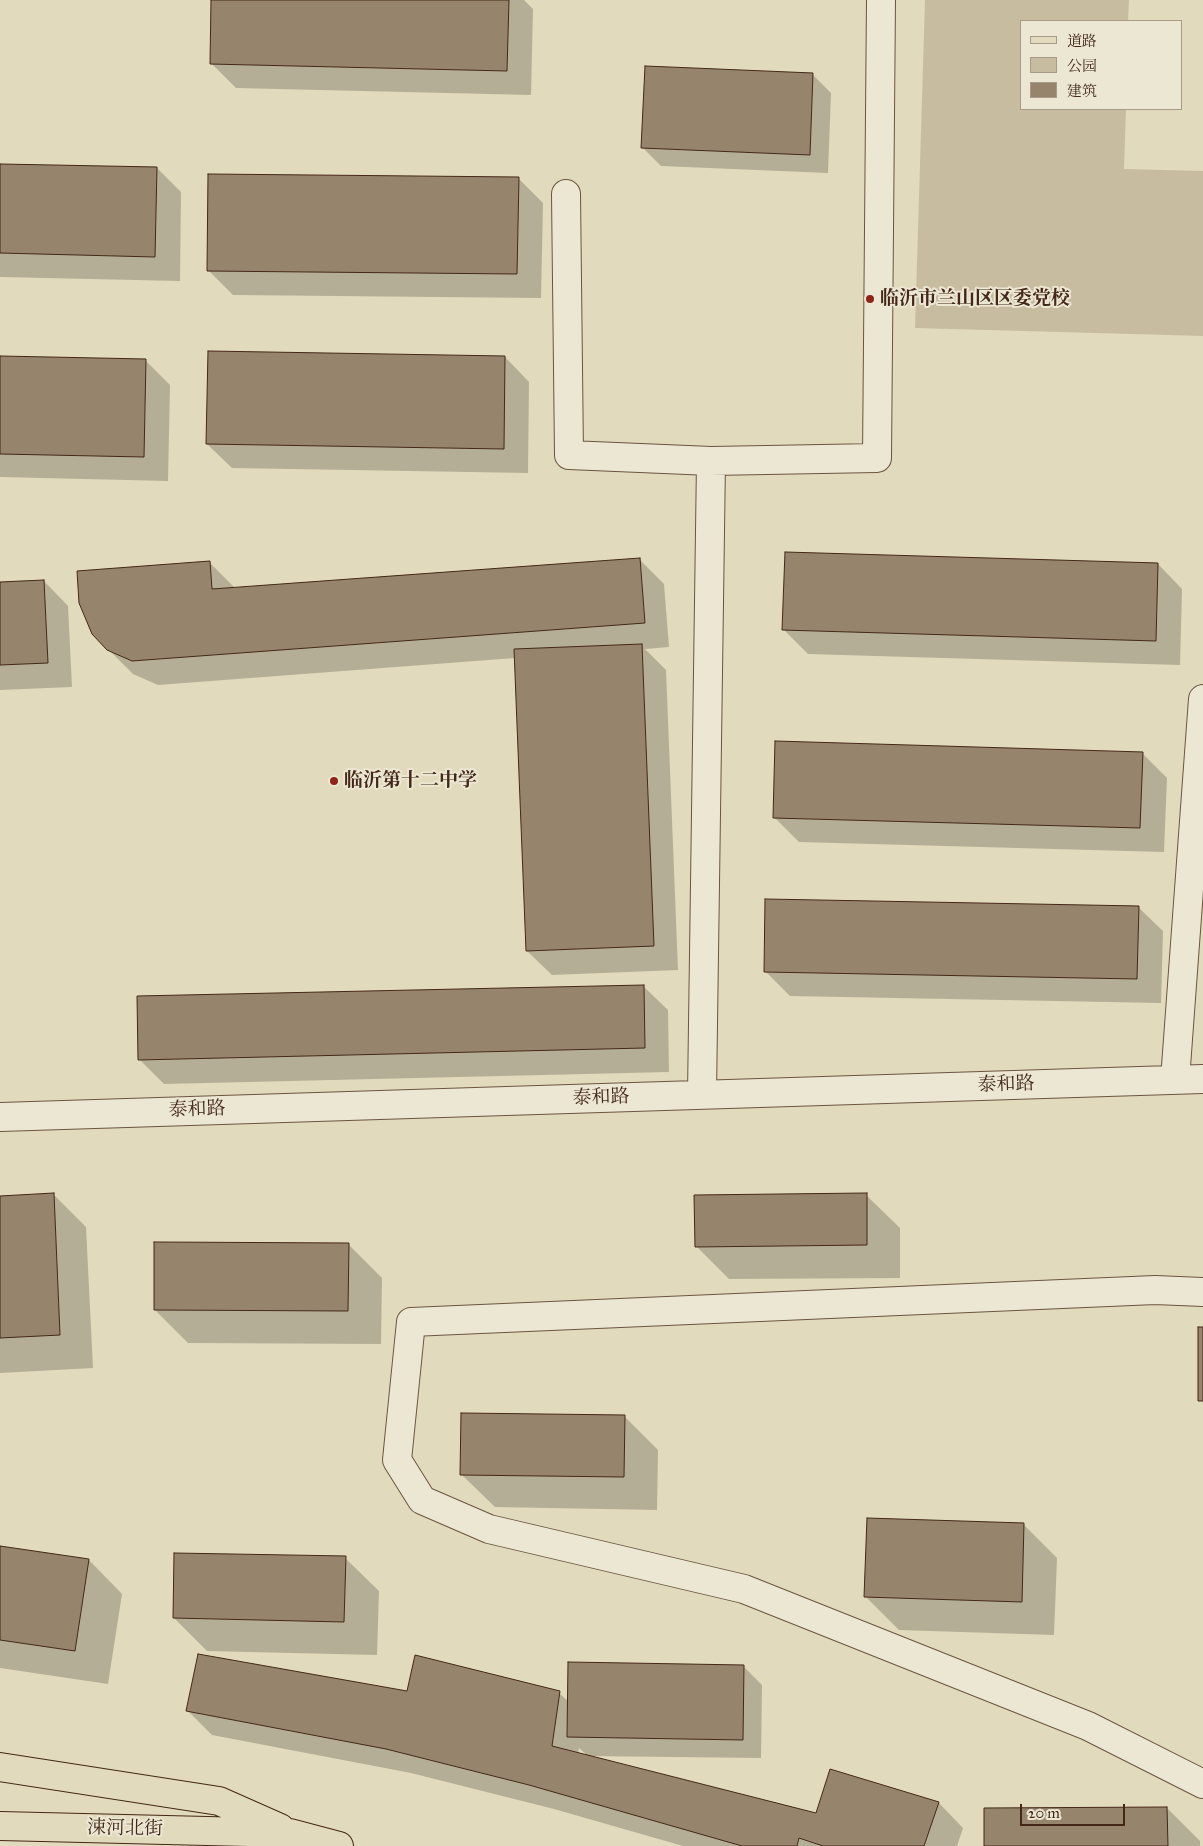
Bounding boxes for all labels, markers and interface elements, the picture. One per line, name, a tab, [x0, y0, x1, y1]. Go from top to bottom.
legend	[1020, 20, 1183, 110]
text: 道路	[1067, 32, 1097, 50]
text: 公园	[1067, 57, 1097, 75]
text: 建筑	[1067, 82, 1097, 100]
place label: 临沂市兰山区区委党校	[880, 288, 1070, 310]
marker: 临沂市兰山区区委党校	[864, 293, 876, 305]
place label: 临沂第十二中学	[344, 770, 477, 792]
marker: 临沂第十二中学	[328, 775, 340, 787]
street label: 泰和路	[977, 1073, 1035, 1097]
street label: 泰和路	[572, 1086, 630, 1110]
street label: 泰和路	[168, 1098, 226, 1122]
scale bar	[1023, 1794, 1128, 1826]
text: 20 m	[1028, 1804, 1060, 1822]
street label: 涑河北街	[87, 1817, 163, 1841]

